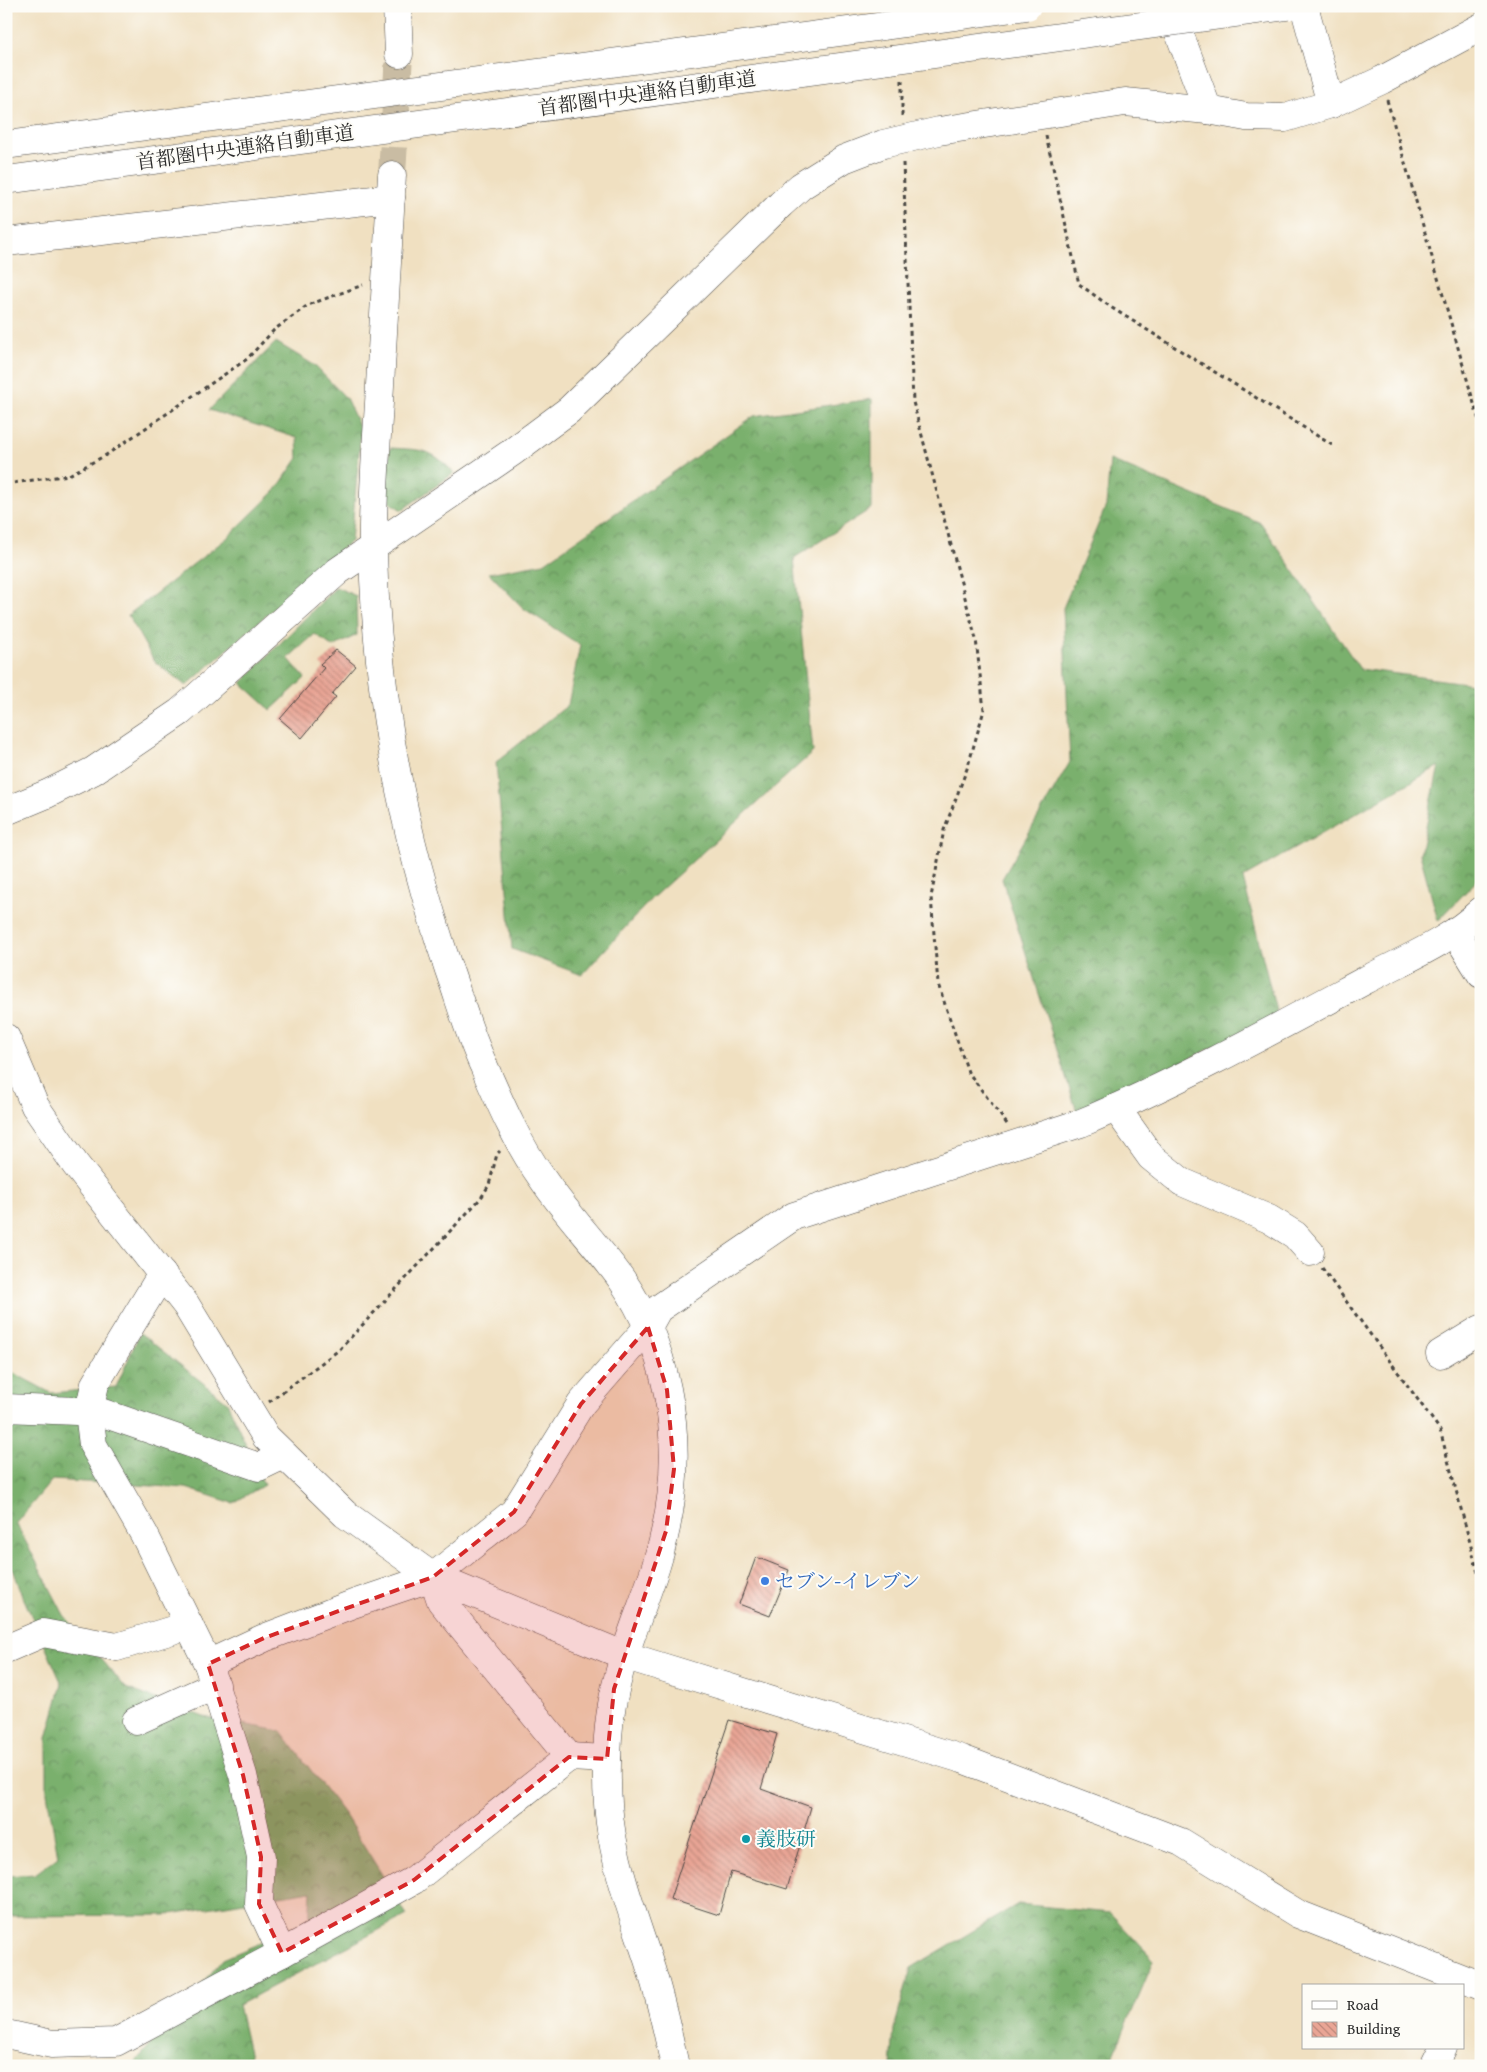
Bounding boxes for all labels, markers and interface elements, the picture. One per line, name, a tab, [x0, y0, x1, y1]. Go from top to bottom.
street label: 首都圏中央連絡自動車道	[536, 63, 758, 122]
street label: 首都圏中央連絡自動車道	[134, 117, 356, 176]
place label: セブン-イレブン	[775, 1566, 920, 1595]
marker: セブン-イレブン	[759, 1575, 771, 1587]
place label: 義肢研	[756, 1824, 816, 1853]
marker: 義肢研	[740, 1833, 752, 1845]
legend	[1302, 1984, 1464, 2050]
text: Road	[1347, 1994, 1378, 2015]
text: Building	[1347, 2018, 1401, 2039]

